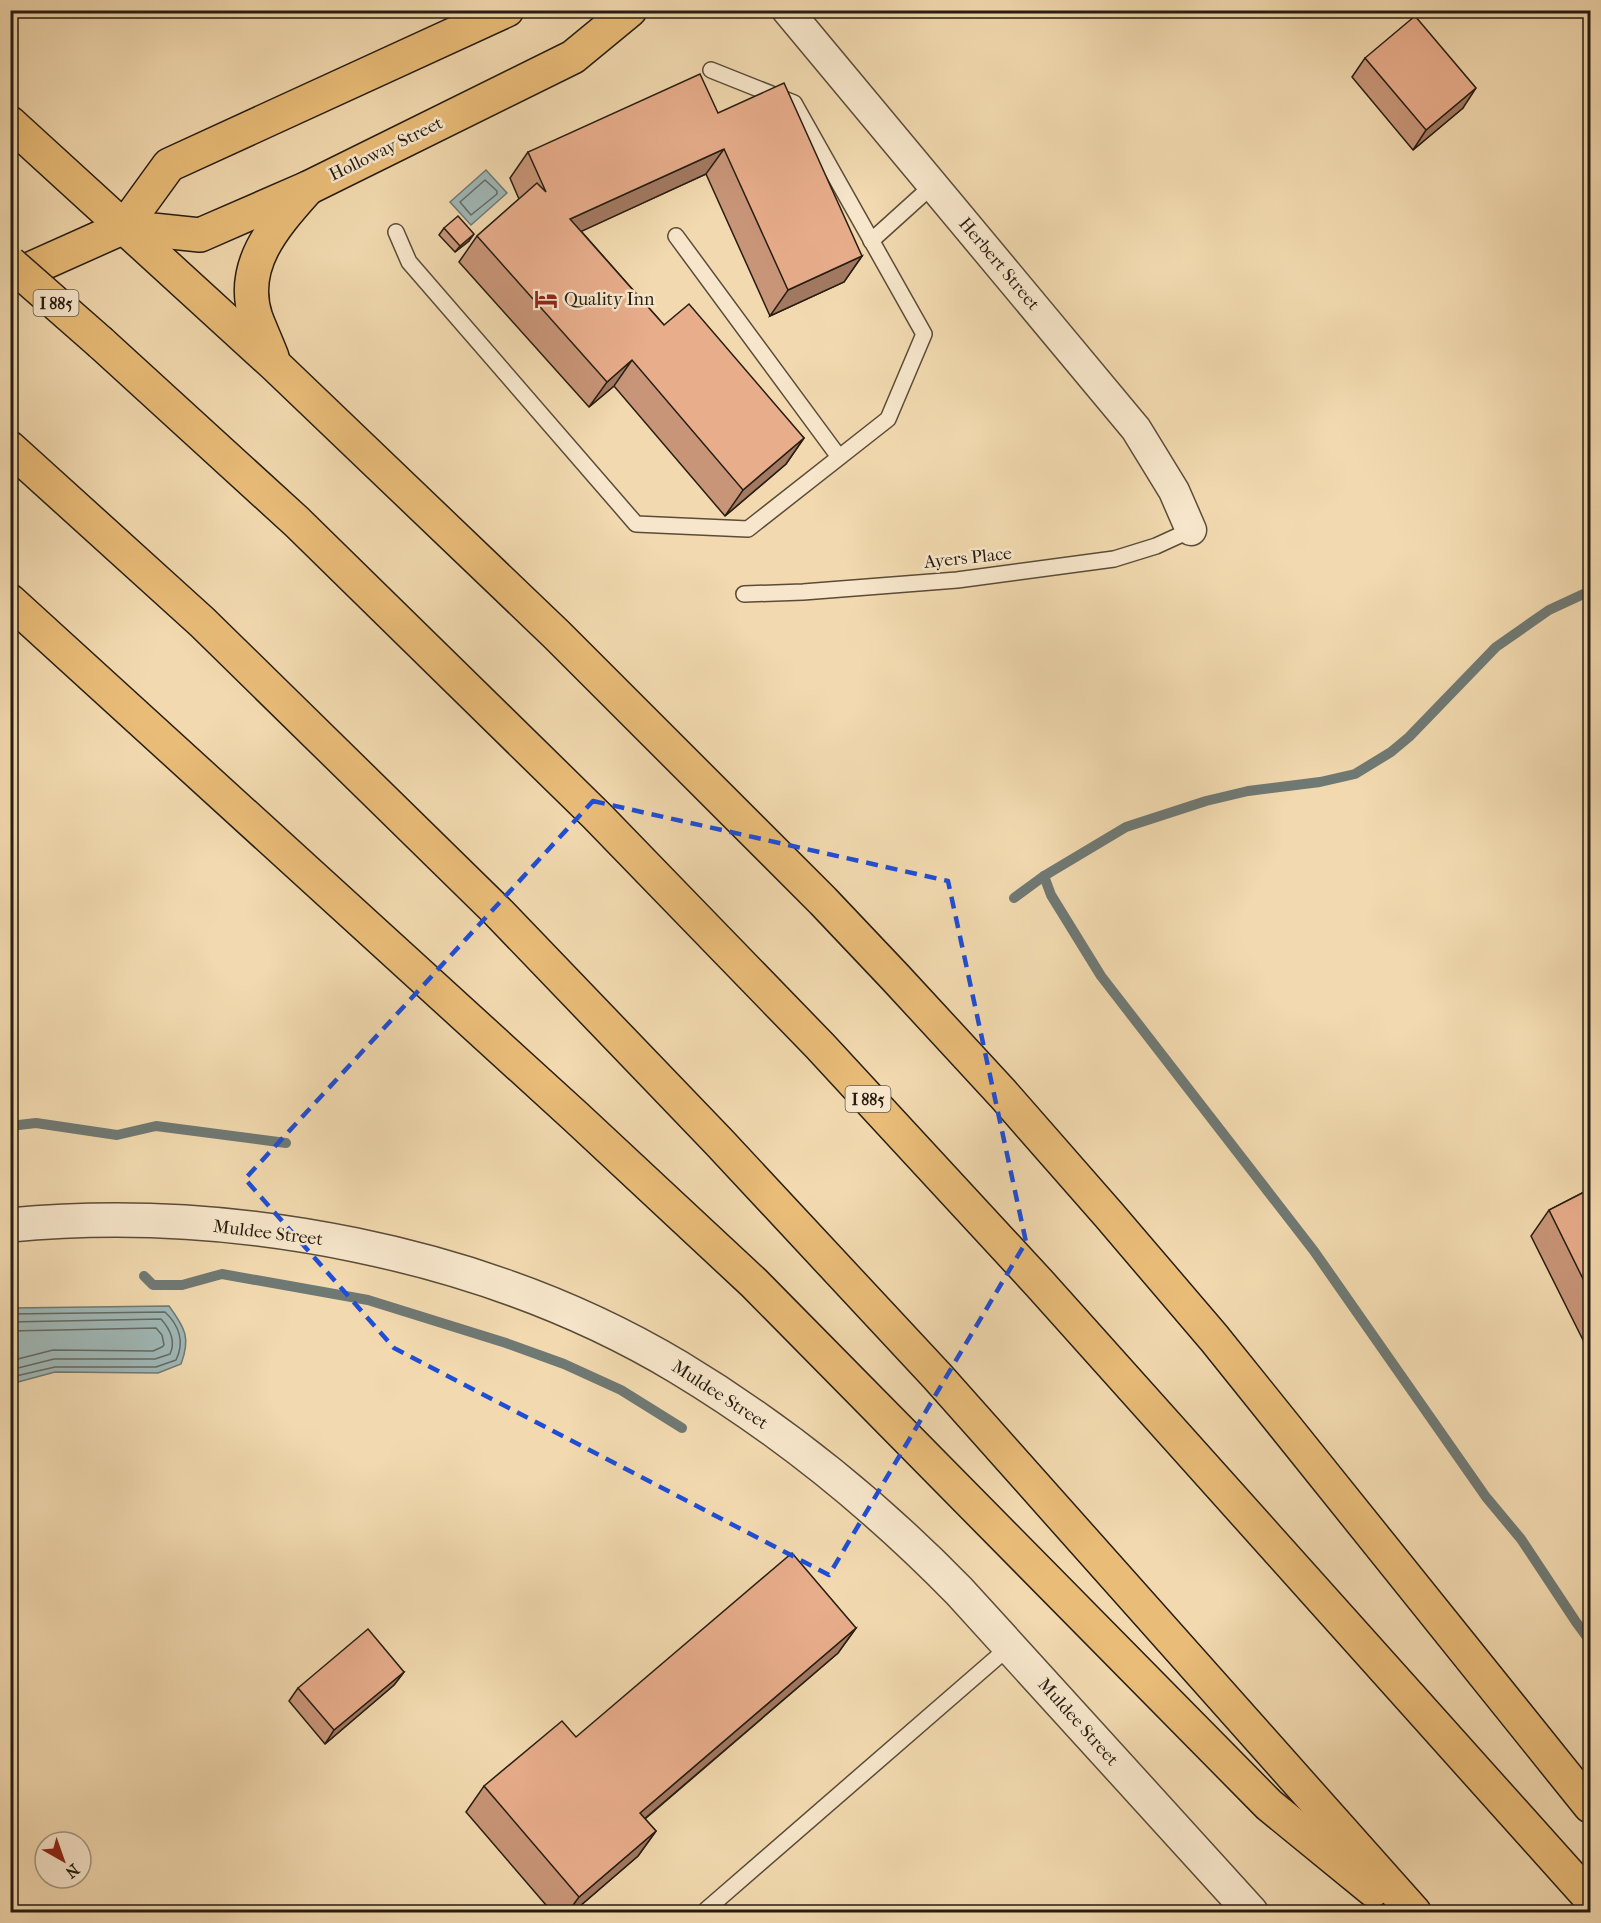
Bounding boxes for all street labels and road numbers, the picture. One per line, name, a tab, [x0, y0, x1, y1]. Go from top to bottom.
street label: Holloway Street	[326, 112, 447, 186]
street label: Herbert Street	[954, 213, 1044, 315]
road number: I 885	[34, 290, 78, 316]
street label: Ayers Place	[922, 543, 1013, 573]
road number: I 885	[846, 1086, 890, 1112]
street label: Muldee Street	[212, 1216, 325, 1250]
street label: Muldee Street	[668, 1356, 772, 1434]
street label: Muldee Street	[1033, 1674, 1123, 1770]

